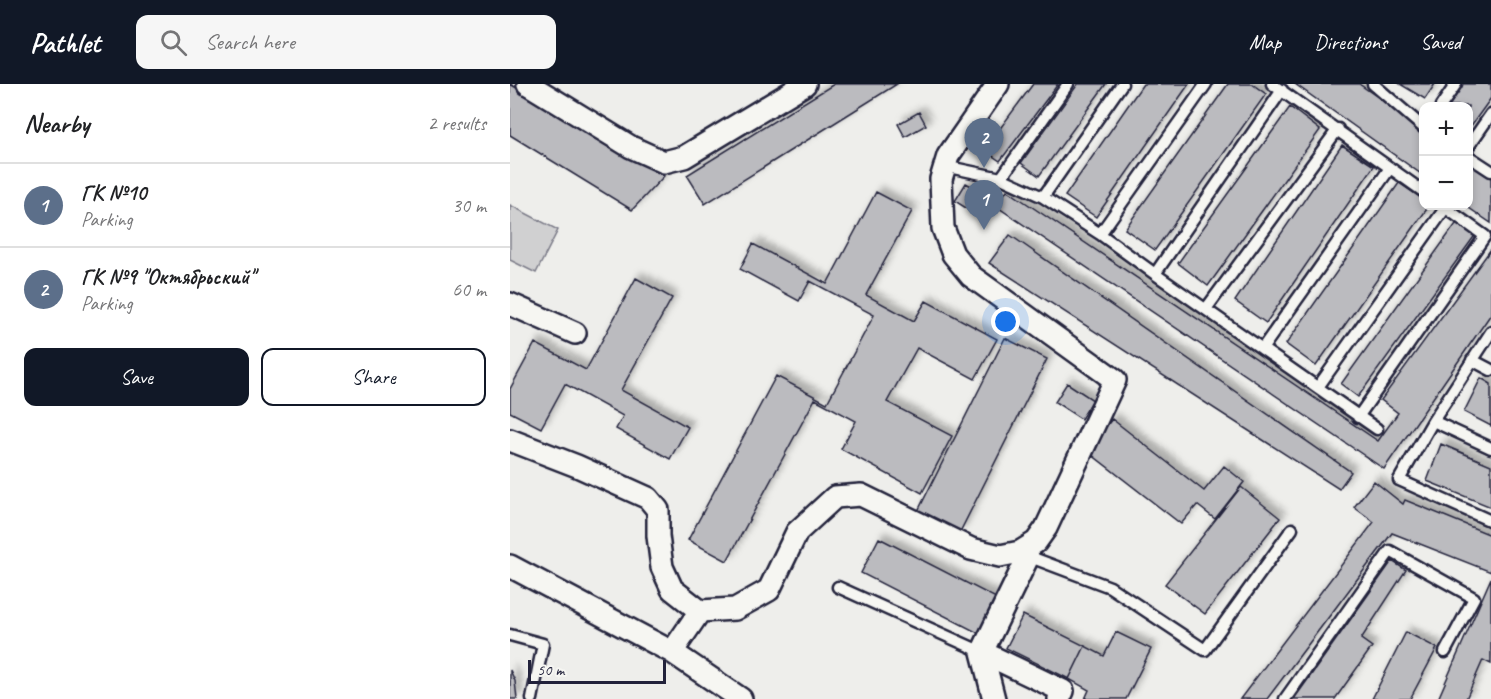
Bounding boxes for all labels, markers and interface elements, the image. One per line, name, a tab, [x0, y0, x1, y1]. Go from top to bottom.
search box	[136, 15, 556, 69]
text: Pathlet	[30, 25, 100, 60]
icon: search	[157, 26, 190, 59]
text: Search here	[205, 28, 295, 56]
text: Map	[1249, 29, 1281, 55]
text: Directions	[1314, 29, 1387, 55]
text: Saved	[1420, 29, 1461, 55]
map controls	[1419, 102, 1473, 210]
button: +	[1419, 102, 1473, 156]
text: Nearby	[24, 107, 89, 140]
text: 2 results	[427, 111, 486, 136]
pin: 2	[964, 118, 1004, 168]
button: −	[1419, 156, 1473, 210]
text: ГК №10	[81, 179, 147, 207]
pin: 1	[964, 180, 1004, 230]
text: 1	[39, 193, 48, 218]
text: 30 m	[452, 193, 486, 218]
text: Parking	[81, 207, 133, 232]
text: ГК №9 "Октябрьский"	[81, 263, 254, 291]
text: 2	[39, 277, 48, 302]
text: 60 m	[452, 277, 486, 302]
text: Parking	[81, 291, 133, 316]
your location	[991, 307, 1020, 336]
button: Save	[24, 348, 249, 406]
button: Share	[261, 348, 486, 406]
scale bar	[528, 657, 666, 684]
text: 50 m	[537, 660, 564, 680]

